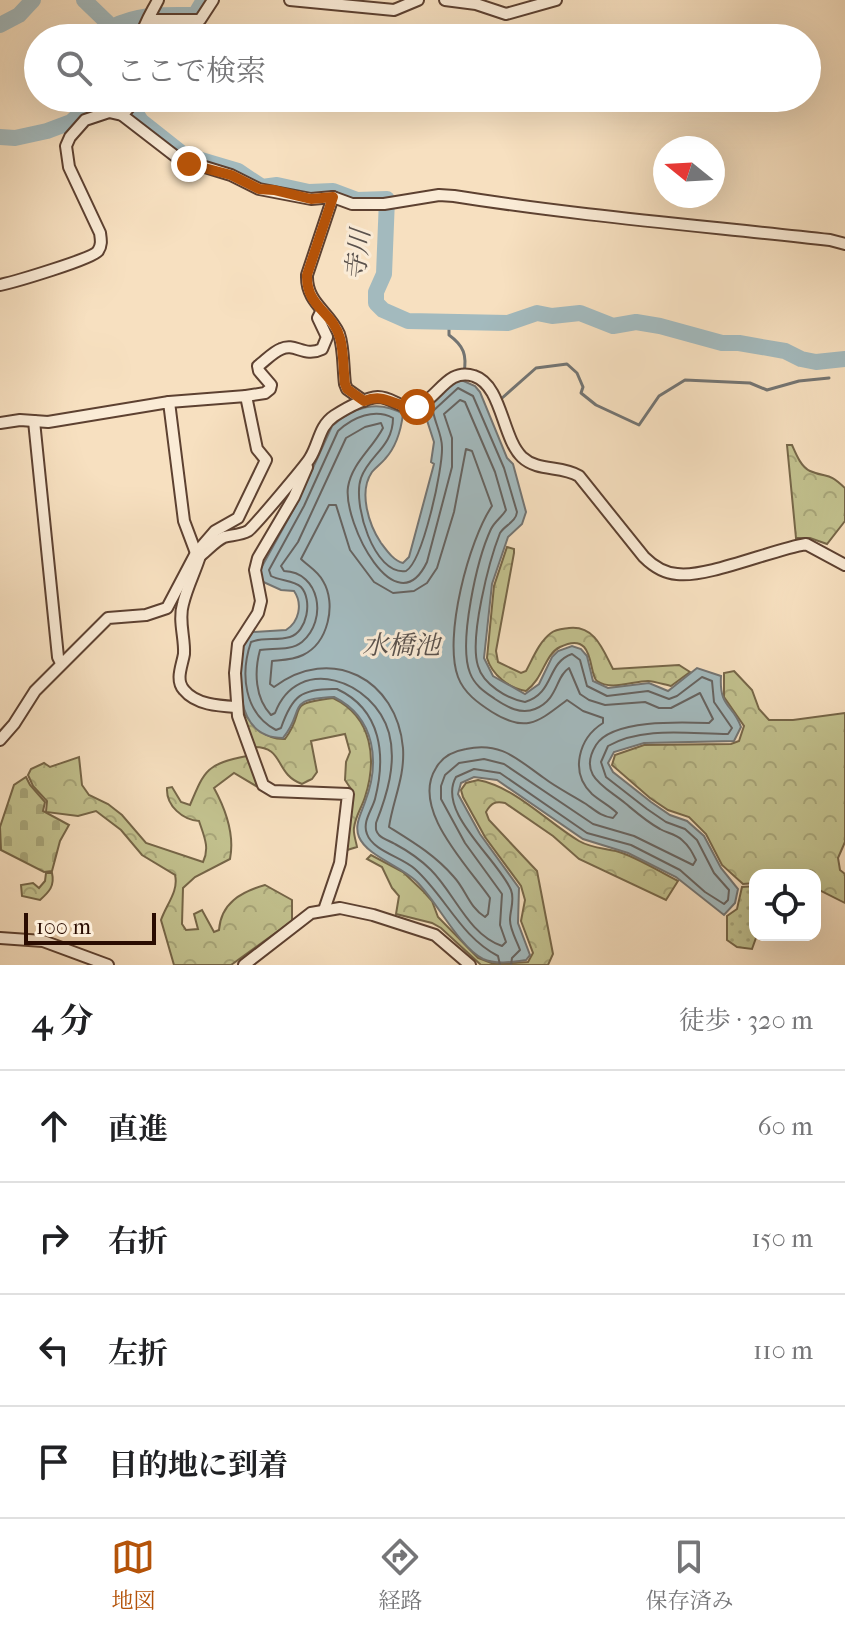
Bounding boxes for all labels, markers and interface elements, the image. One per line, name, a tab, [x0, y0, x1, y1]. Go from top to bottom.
search box	[24, 24, 821, 112]
icon: search	[52, 46, 96, 90]
text: ここで検索	[116, 54, 266, 89]
north arrow	[653, 136, 725, 208]
route end	[171, 146, 207, 182]
water label: 寺川	[340, 225, 376, 282]
route start	[399, 389, 435, 425]
water label: 水橋池	[362, 630, 443, 661]
map controls	[749, 869, 821, 941]
button: locate	[749, 869, 821, 941]
scale bar	[24, 909, 156, 945]
text: 100 m	[36, 914, 91, 940]
text: 4 分	[32, 1001, 93, 1041]
text: 徒歩 · 320 m	[679, 1005, 813, 1036]
icon: ahead	[32, 1104, 76, 1148]
text: 60 m	[757, 1111, 813, 1142]
text: 直進	[108, 1112, 168, 1147]
icon: right	[32, 1216, 76, 1260]
text: 150 m	[751, 1223, 813, 1254]
text: 右折	[108, 1224, 168, 1259]
icon: left	[32, 1328, 76, 1372]
text: 110 m	[753, 1335, 813, 1366]
text: 左折	[108, 1336, 168, 1371]
icon: arrive	[32, 1440, 76, 1484]
text: 目的地に到着	[108, 1448, 288, 1483]
tab: 地図	[111, 1535, 156, 1614]
tab: 経路	[378, 1535, 423, 1614]
tab: 保存済み	[645, 1535, 734, 1614]

